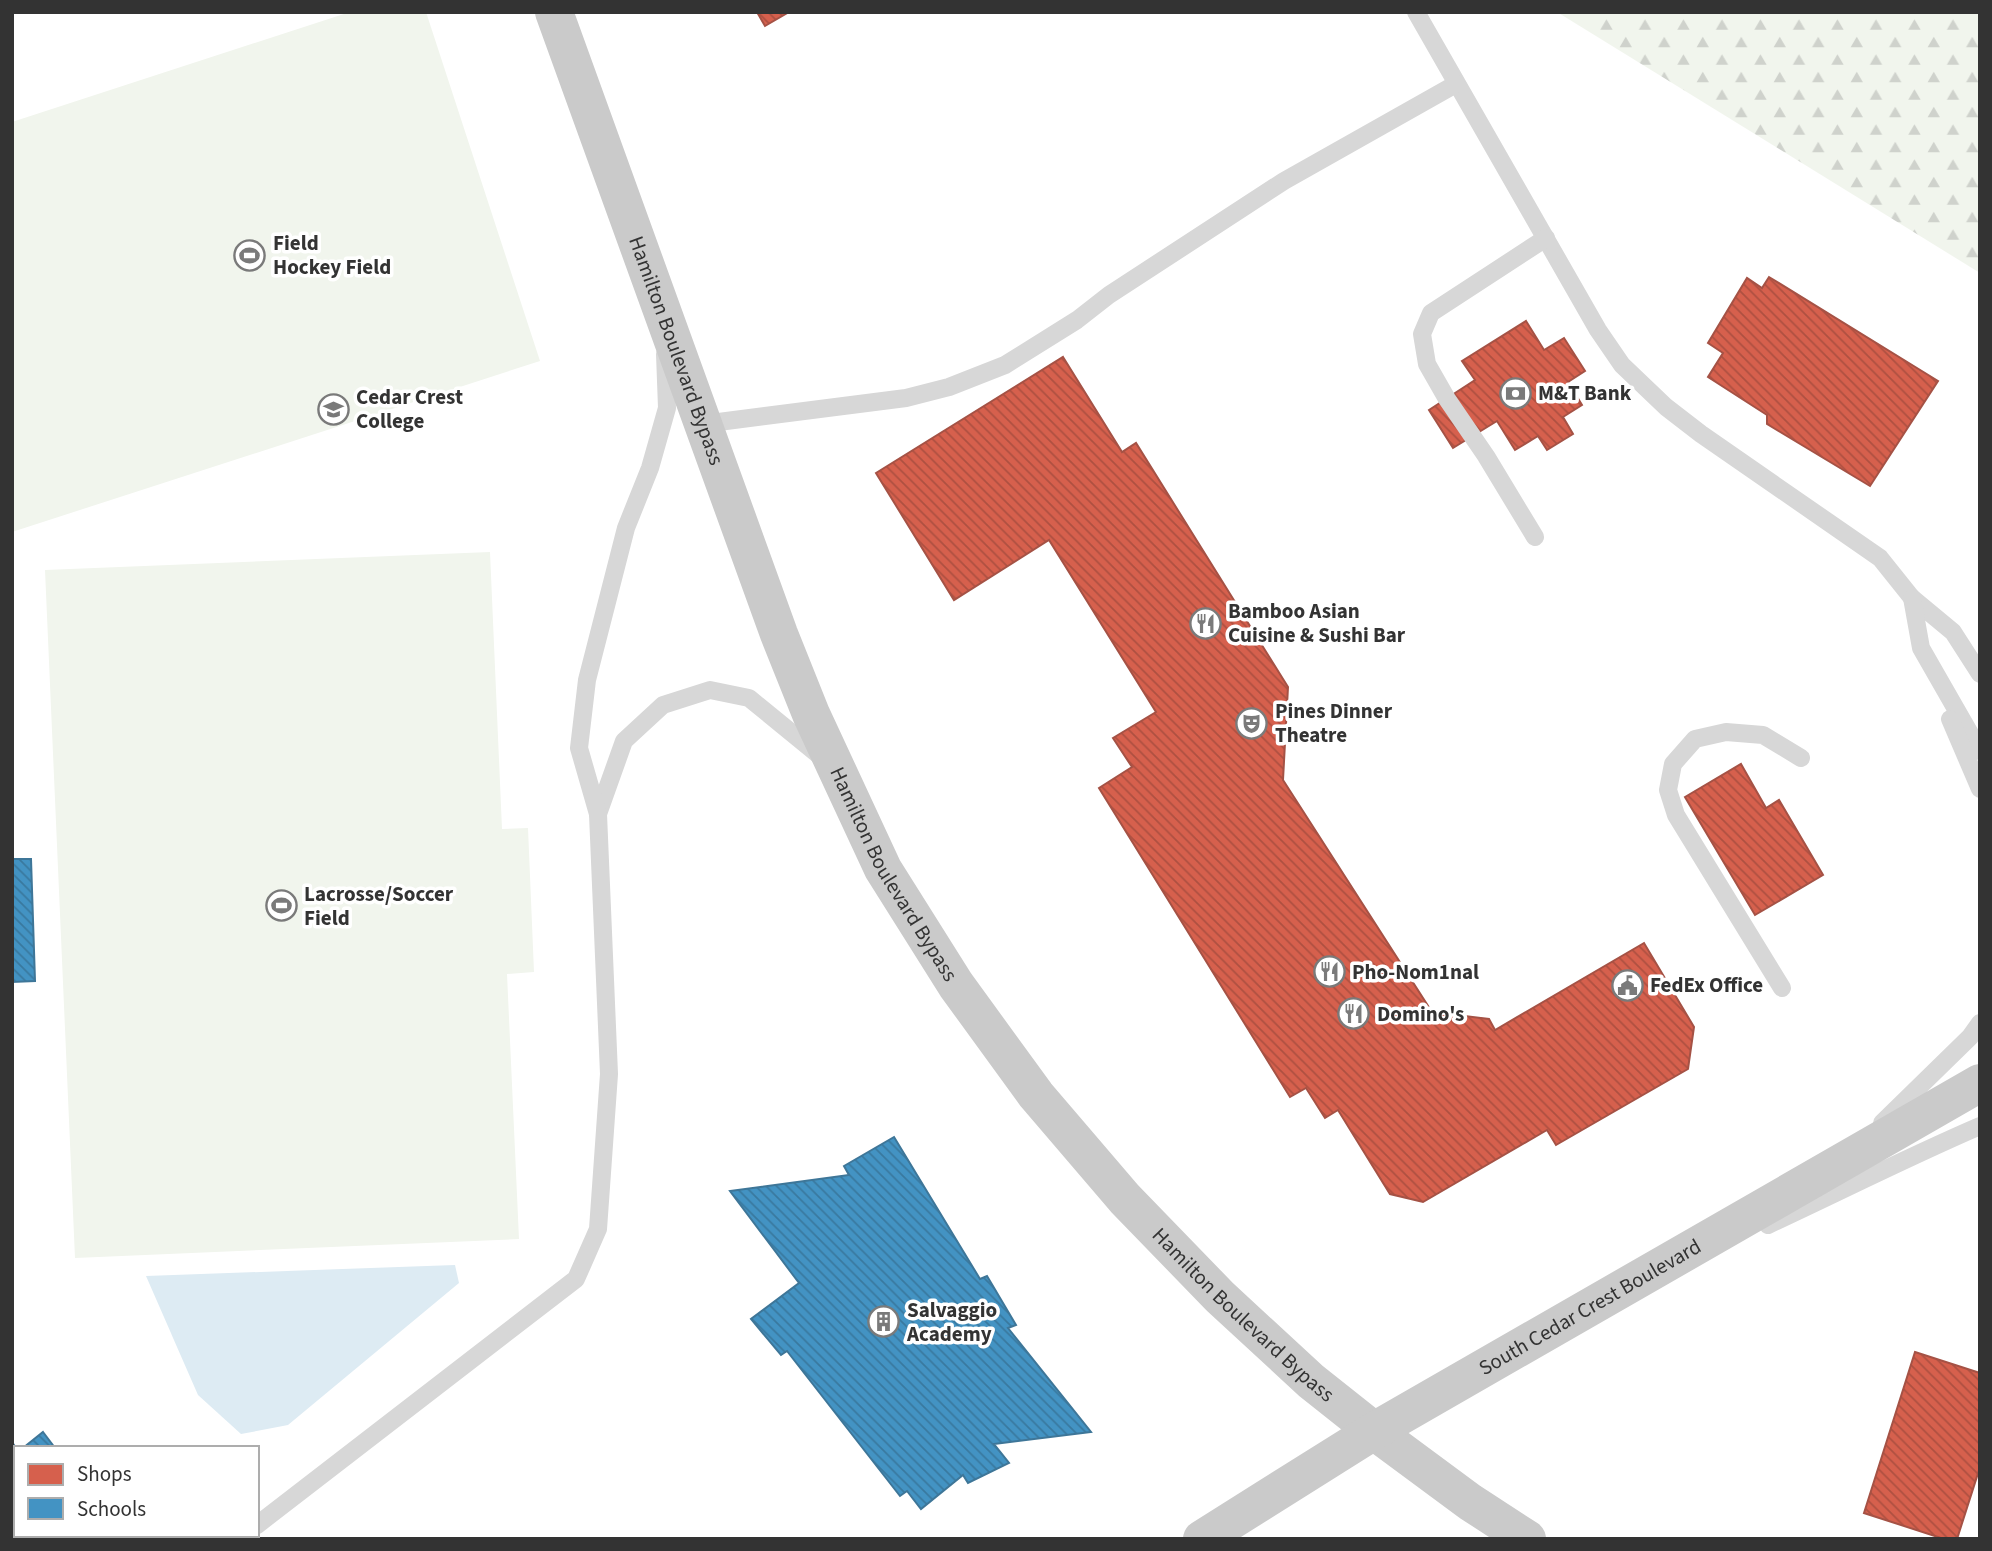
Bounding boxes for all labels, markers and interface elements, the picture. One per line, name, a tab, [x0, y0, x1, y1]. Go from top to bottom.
place label: Field Hockey Field	[273, 228, 391, 282]
street label: Hamilton Boulevard Bypass	[621, 232, 732, 469]
sports icon: Field Hockey Field	[233, 238, 267, 272]
bank icon: M&T Bank	[1498, 376, 1532, 410]
place label: M&T Bank	[1538, 378, 1632, 408]
place label: Cedar Crest College	[356, 382, 463, 436]
school or university icon: Cedar Crest College	[316, 392, 350, 426]
place label: Bamboo Asian Cuisine & Sushi Bar	[1228, 596, 1406, 650]
restaurant icon: Bamboo Asian Cuisine & Sushi Bar	[1188, 606, 1222, 640]
place label: Pines Dinner Theatre	[1275, 696, 1393, 750]
theatre icon: Pines Dinner Theatre	[1235, 706, 1269, 740]
street label: Hamilton Boulevard Bypass	[822, 762, 965, 987]
place label: Lacrosse/Soccer Field	[304, 879, 454, 933]
sports icon: Lacrosse/Soccer Field	[264, 889, 298, 923]
restaurant icon: Pho-Nom1nal	[1312, 955, 1346, 989]
place label: Pho-Nom1nal	[1352, 957, 1479, 987]
public building icon: FedEx Office	[1610, 968, 1644, 1002]
place label: FedEx Office	[1650, 970, 1763, 1000]
restaurant icon: Domino's	[1337, 997, 1371, 1031]
place label: Domino's	[1377, 999, 1464, 1029]
street label: Hamilton Boulevard Bypass	[1145, 1221, 1341, 1409]
street label: South Cedar Crest Boulevard	[1473, 1231, 1707, 1383]
place label: Salvaggio Academy	[906, 1295, 997, 1349]
building icon: Salvaggio Academy	[867, 1305, 901, 1339]
legend	[14, 1446, 259, 1537]
text: Shops	[77, 1459, 132, 1489]
text: Schools	[77, 1494, 146, 1524]

